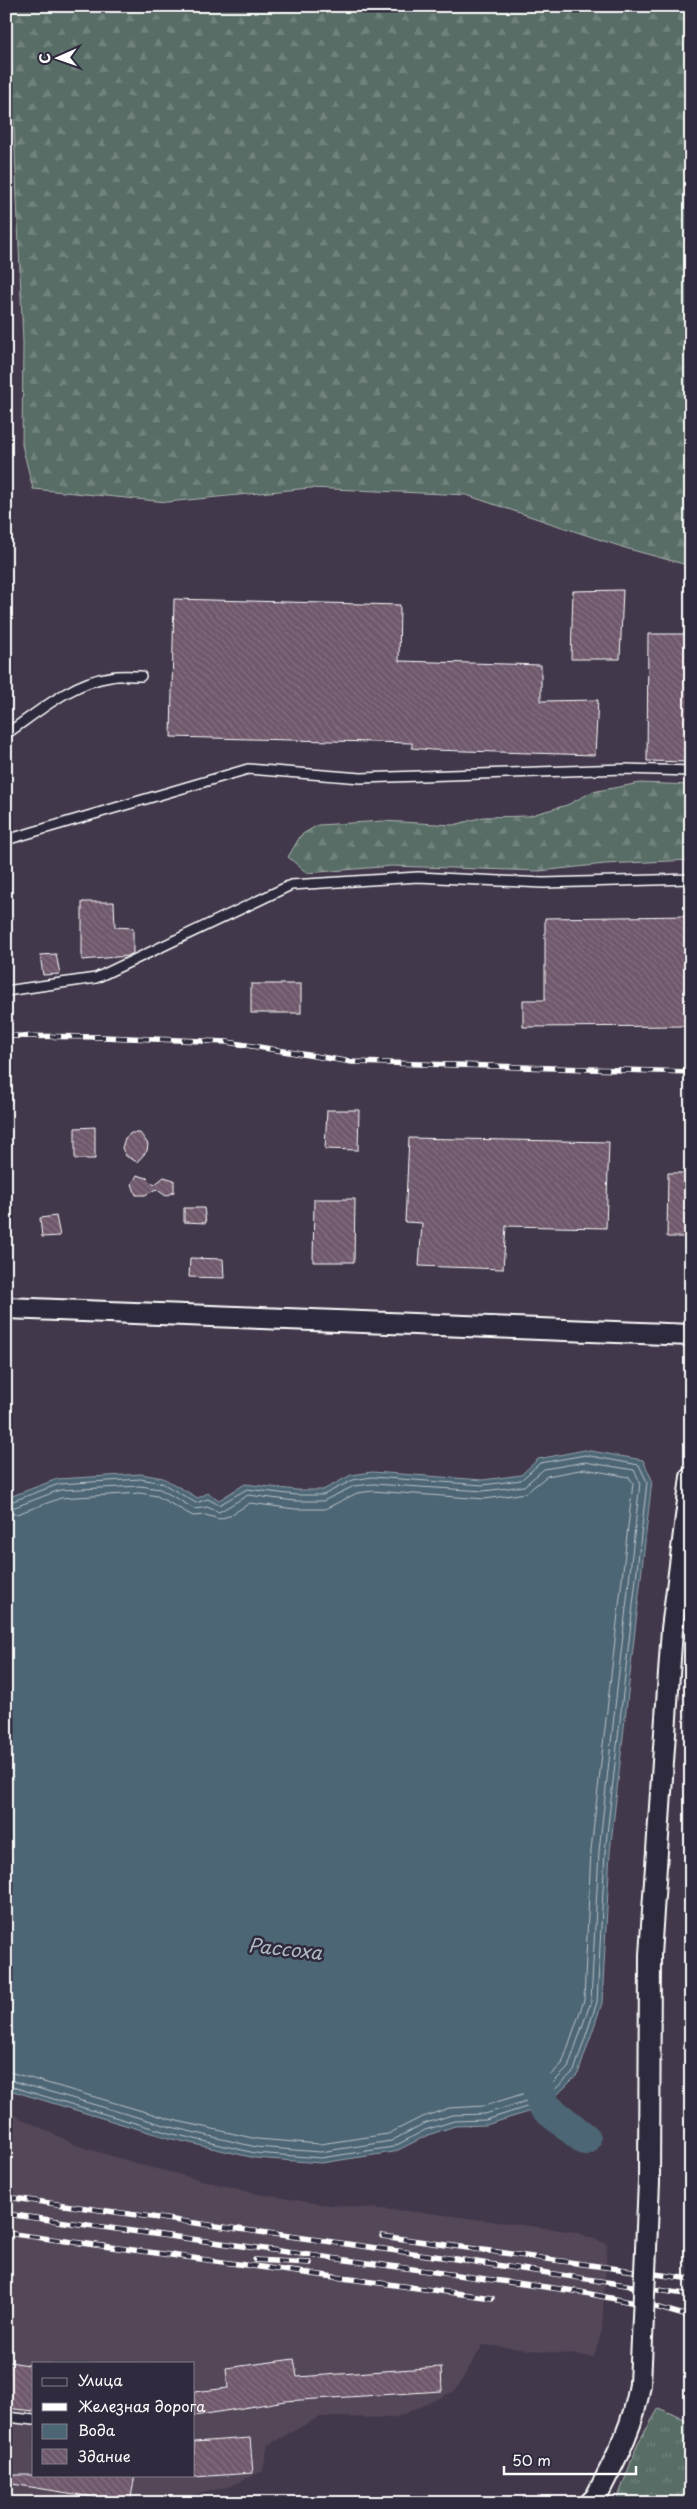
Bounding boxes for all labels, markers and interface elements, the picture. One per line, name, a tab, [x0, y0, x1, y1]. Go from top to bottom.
north arrow	[32, 32, 82, 82]
text: С	[34, 53, 55, 64]
water label: Рассоха	[246, 1930, 325, 1966]
legend	[32, 2362, 195, 2476]
text: Улица	[78, 2368, 123, 2391]
text: Железная дорога	[78, 2394, 206, 2417]
text: Вода	[78, 2418, 116, 2441]
text: Здание	[78, 2444, 131, 2467]
scale bar	[504, 2444, 637, 2476]
text: 50 m	[512, 2448, 551, 2471]

